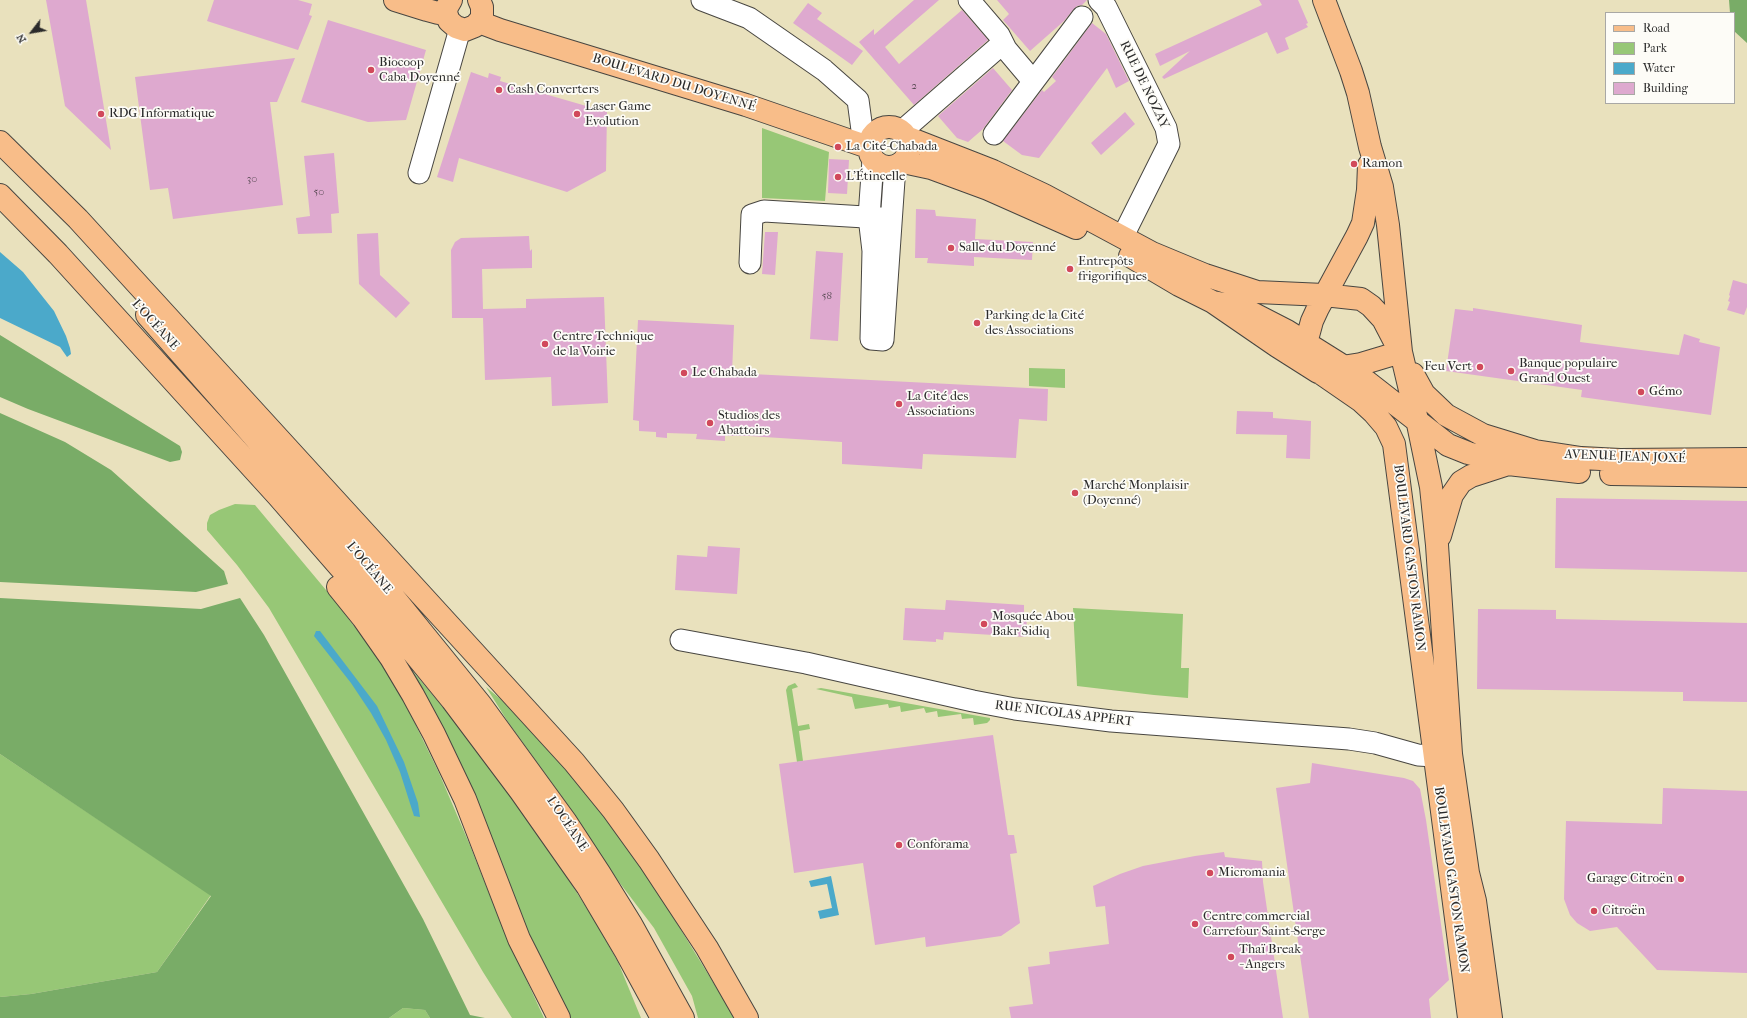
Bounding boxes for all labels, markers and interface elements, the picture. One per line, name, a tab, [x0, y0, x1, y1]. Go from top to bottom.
north arrow	[12, 12, 52, 52]
legend	[1605, 12, 1735, 104]
text: Road	[1643, 21, 1670, 35]
text: N	[14, 32, 29, 45]
street label: RUE DE NOZAY	[1116, 38, 1172, 132]
text: Park	[1643, 41, 1667, 55]
street label: BOULEVARD DU DOYENNÉ	[590, 51, 758, 115]
place label: Biocoop Caba Doyenné	[379, 55, 460, 86]
text: Water	[1643, 61, 1675, 75]
marker: Biocoop Caba Doyenné	[366, 65, 376, 75]
house number: 2	[911, 79, 917, 93]
text: Building	[1643, 81, 1688, 95]
place label: Cash Converters	[507, 82, 599, 98]
marker: Cash Converters	[494, 85, 504, 95]
place label: Laser Game Evolution	[585, 99, 651, 130]
place label: RDG Informatique	[109, 106, 215, 122]
marker: RDG Informatique	[96, 109, 106, 119]
marker: Laser Game Evolution	[572, 109, 582, 119]
place label: La Cité-Chabada	[846, 139, 938, 155]
marker: La Cité-Chabada	[833, 142, 843, 152]
place label: Ramon	[1362, 156, 1402, 172]
marker: Ramon	[1349, 159, 1359, 169]
place label: L'Étincelle	[846, 169, 905, 185]
house number: 30	[247, 172, 257, 186]
marker: L'Étincelle	[833, 172, 843, 182]
house number: 50	[314, 185, 324, 199]
place label: Salle du Doyenné	[959, 240, 1056, 256]
marker: Salle du Doyenné	[946, 243, 956, 253]
place label: Entrepôts frigorifiques	[1078, 254, 1147, 285]
marker: Entrepôts frigorifiques	[1065, 264, 1075, 274]
house number: 58	[822, 289, 832, 303]
street label: L’OCÉANE	[128, 296, 182, 354]
place label: Parking de la Cité des Associations	[985, 308, 1084, 339]
marker: Parking de la Cité des Associations	[972, 318, 982, 328]
place label: Centre Technique de la Voirie	[553, 329, 654, 360]
marker: Centre Technique de la Voirie	[540, 339, 550, 349]
place label: Banque populaire Grand Ouest	[1519, 356, 1618, 387]
place label: Feu Vert	[1424, 359, 1472, 375]
marker: Feu Vert	[1475, 362, 1485, 372]
place label: Le Chabada	[692, 365, 757, 381]
marker: Banque populaire Grand Ouest	[1506, 366, 1516, 376]
marker: Le Chabada	[679, 368, 689, 378]
place label: Gémo	[1649, 384, 1682, 400]
marker: Gémo	[1636, 387, 1646, 397]
place label: La Cité des Associations	[907, 389, 974, 420]
marker: La Cité des Associations	[894, 399, 904, 409]
place label: Studios des Abattoirs	[718, 408, 780, 439]
marker: Studios des Abattoirs	[705, 418, 715, 428]
street label: AVENUE JEAN JOXÉ	[1564, 447, 1686, 467]
street label: BOULEVARD GASTON RAMON	[1390, 464, 1428, 652]
place label: Marché Monplaisir (Doyenné)	[1083, 478, 1189, 509]
marker: Marché Monplaisir (Doyenné)	[1070, 488, 1080, 498]
street label: L’OCÉANE	[343, 539, 395, 597]
place label: Mosquée Abou Bakr Sidiq	[992, 609, 1074, 640]
marker: Mosquée Abou Bakr Sidiq	[979, 619, 989, 629]
street label: RUE NICOLAS APPERT	[994, 698, 1134, 730]
street label: BOULEVARD GASTON RAMON	[1430, 786, 1472, 974]
street label: L’OCÉANE	[543, 794, 591, 854]
place label: Conforama	[907, 837, 969, 853]
marker: Conforama	[894, 840, 904, 850]
place label: Micromania	[1218, 865, 1286, 881]
marker: Micromania	[1205, 868, 1215, 878]
place label: Garage Citroën	[1587, 871, 1673, 887]
marker: Garage Citroën	[1676, 874, 1686, 884]
place label: Citroën	[1602, 903, 1645, 919]
marker: Citroën	[1589, 906, 1599, 916]
place label: Centre commercial Carrefour Saint-Serge	[1203, 909, 1325, 940]
marker: Centre commercial Carrefour Saint-Serge	[1190, 919, 1200, 929]
place label: Thaï Break - Angers	[1239, 942, 1301, 973]
marker: Thaï Break - Angers	[1226, 952, 1236, 962]

